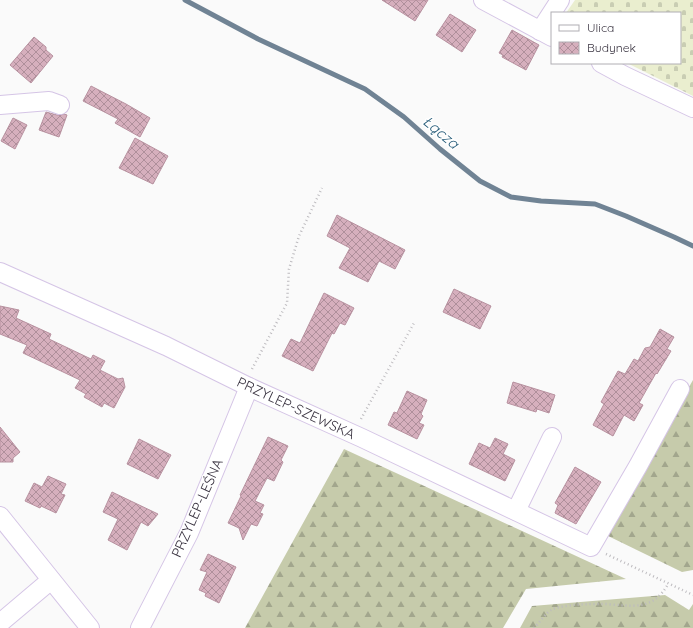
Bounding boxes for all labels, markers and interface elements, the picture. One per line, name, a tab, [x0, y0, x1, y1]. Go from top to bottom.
legend	[551, 12, 681, 64]
text: Ulica	[587, 20, 614, 35]
text: Budynek	[587, 40, 636, 55]
water label: Łącza	[419, 111, 464, 153]
street label: PRZYLEP-SZEWSKA	[234, 373, 358, 443]
street label: PRZYLEP-LEŚNA	[167, 456, 227, 560]

